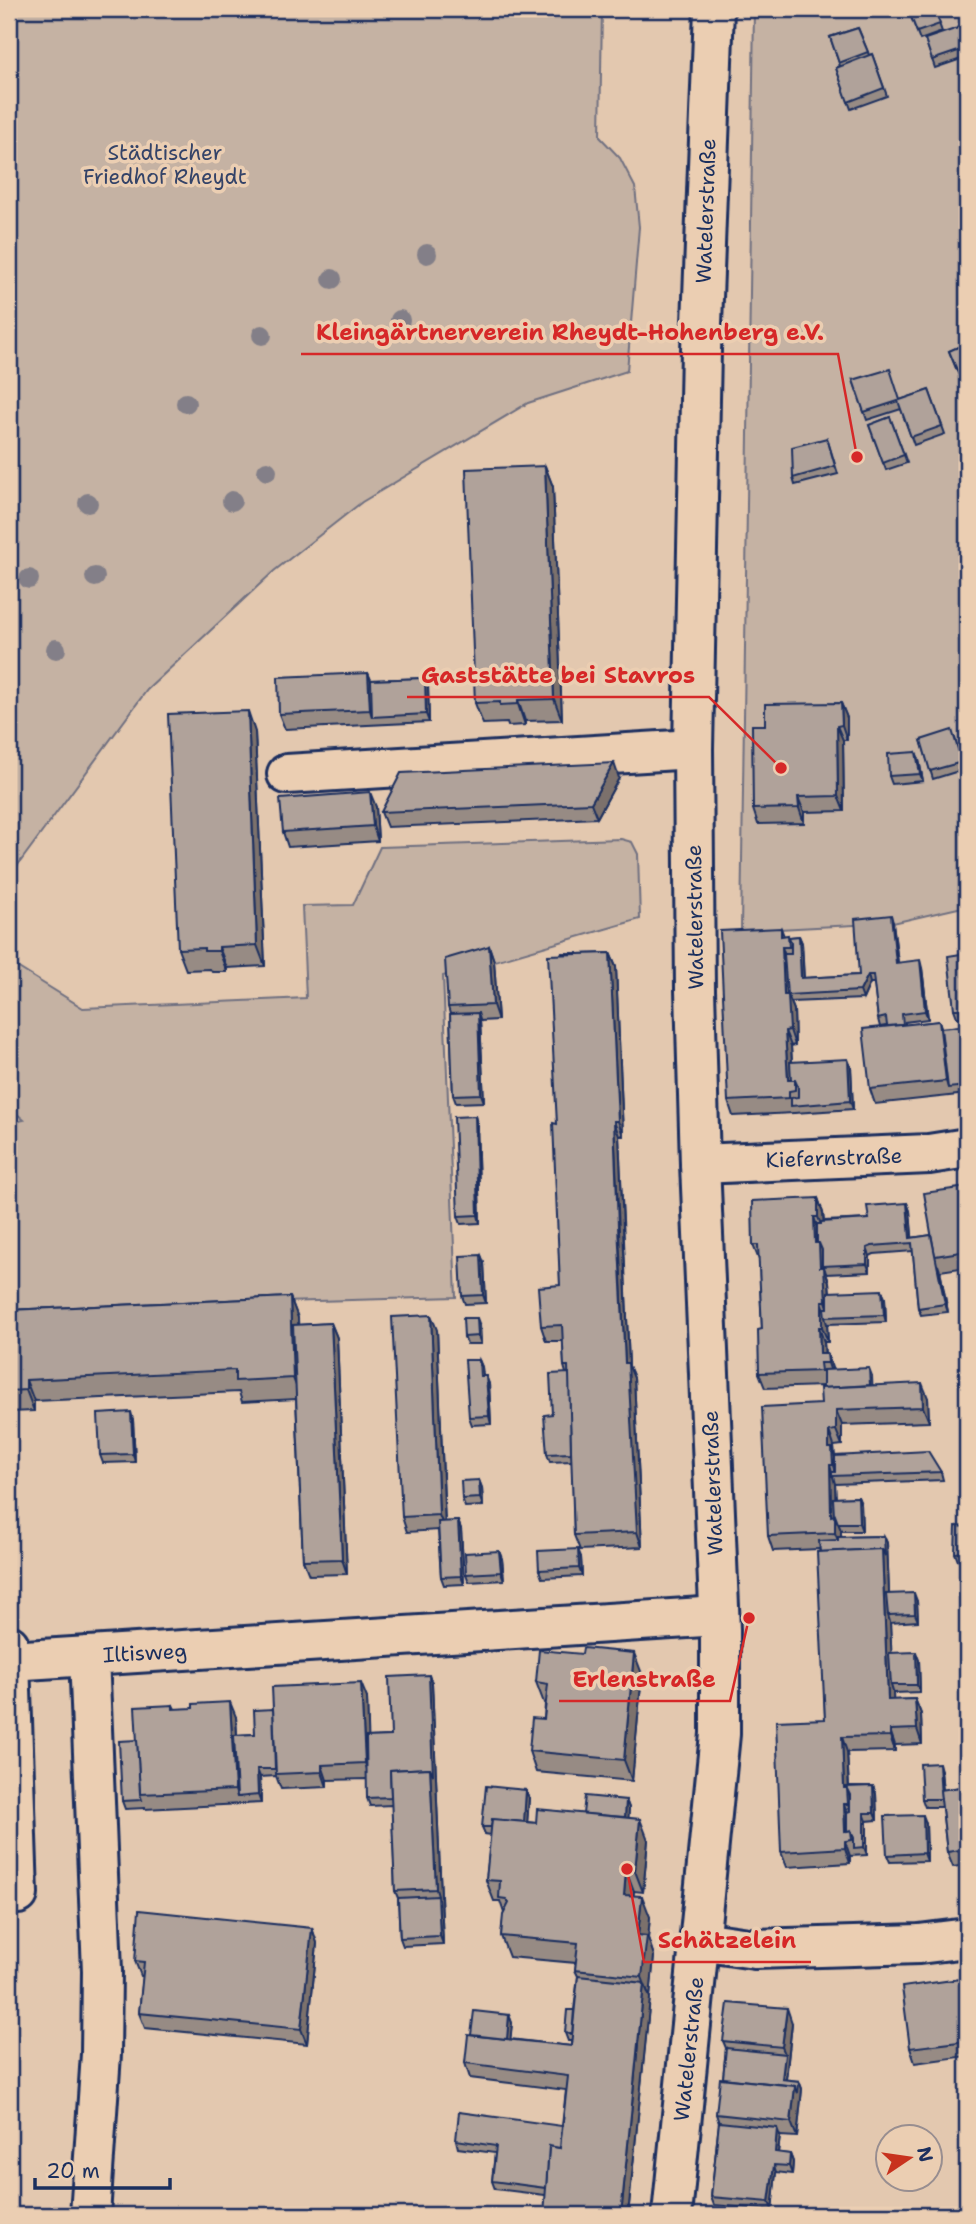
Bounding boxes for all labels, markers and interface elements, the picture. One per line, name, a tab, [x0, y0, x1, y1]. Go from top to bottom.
street label: Watelerstraße	[689, 138, 723, 284]
park label: Städtischer Friedhof Rheydt	[83, 139, 247, 191]
callout: Kleingärtnerverein Rheydt-Hohenberg e.V.	[301, 310, 838, 354]
text: Kleingärtnerverein Rheydt-Hohenberg e.V.	[316, 317, 824, 347]
callout: Gaststätte bei Stavros	[407, 653, 709, 697]
text: Gaststätte bei Stavros	[421, 660, 695, 690]
street label: Watelerstraße	[680, 844, 710, 990]
street label: Kiefernstraße	[765, 1142, 903, 1174]
street label: Watelerstraße	[696, 1410, 730, 1556]
street label: Iltisweg	[102, 1637, 188, 1669]
callout: Erlenstraße	[559, 1657, 730, 1701]
text: Erlenstraße	[572, 1664, 716, 1694]
callout: Schätzelein	[644, 1918, 811, 1962]
text: Schätzelein	[658, 1925, 796, 1955]
street label: Watelerstraße	[667, 1975, 711, 2123]
north arrow	[874, 2122, 944, 2192]
text: N	[911, 2144, 939, 2164]
scale bar	[35, 2147, 170, 2191]
text: 20 m	[46, 2157, 100, 2185]

